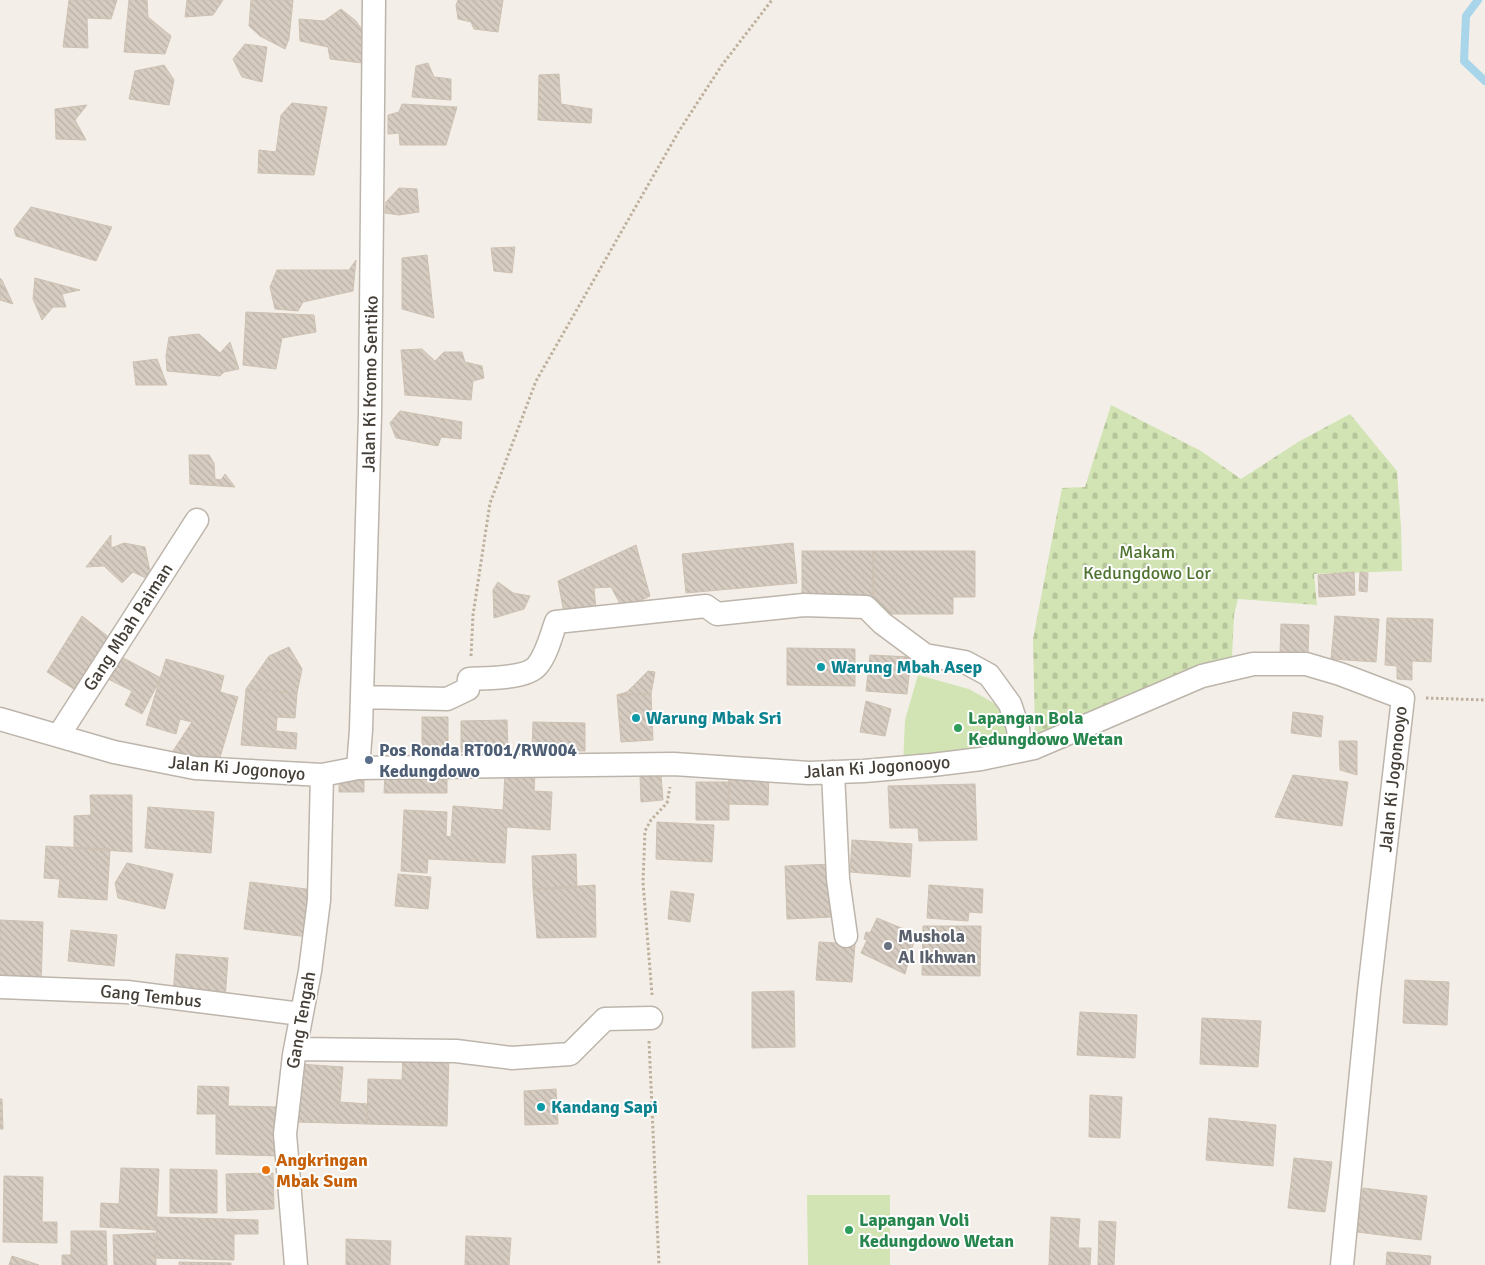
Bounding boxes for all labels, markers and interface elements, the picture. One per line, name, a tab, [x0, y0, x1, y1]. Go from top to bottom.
street label: Jalan Ki Kromo Sentiko	[357, 295, 383, 473]
park label: Makam Kedungdowo Lor	[1083, 541, 1211, 584]
street label: Gang Mbah Paiman	[78, 559, 178, 695]
place label: Warung Mbah Asep	[831, 656, 982, 678]
marker: Warung Mbah Asep	[815, 661, 827, 673]
street label: Jalan Ki Jogonooyo	[1374, 705, 1412, 853]
place label: Warung Mbak Sri	[646, 707, 782, 729]
place label: Lapangan Bola Kedungdowo Wetan	[968, 707, 1123, 750]
marker: Warung Mbak Sri	[630, 712, 642, 724]
marker: Lapangan Bola Kedungdowo Wetan	[952, 722, 964, 734]
place label: Pos Ronda RT001/RW004 Kedungdowo	[379, 739, 577, 782]
street label: Jalan Ki Jogonoyo	[168, 751, 306, 785]
street label: Jalan Ki Jogonooyo	[803, 751, 951, 783]
marker: Pos Ronda RT001/RW004 Kedungdowo	[363, 754, 375, 766]
place label: Mushola Al Ikhwan	[898, 925, 976, 968]
marker: Mushola Al Ikhwan	[882, 940, 894, 952]
street label: Gang Tengah	[282, 970, 320, 1070]
street label: Gang Tembus	[99, 980, 203, 1012]
place label: Kandang Sapi	[551, 1096, 658, 1118]
marker: Kandang Sapi	[535, 1101, 547, 1113]
place label: Angkringan Mbak Sum	[276, 1149, 368, 1192]
marker: Angkringan Mbak Sum	[260, 1164, 272, 1176]
place label: Lapangan Voli Kedungdowo Wetan	[859, 1209, 1014, 1252]
marker: Lapangan Voli Kedungdowo Wetan	[843, 1224, 855, 1236]

